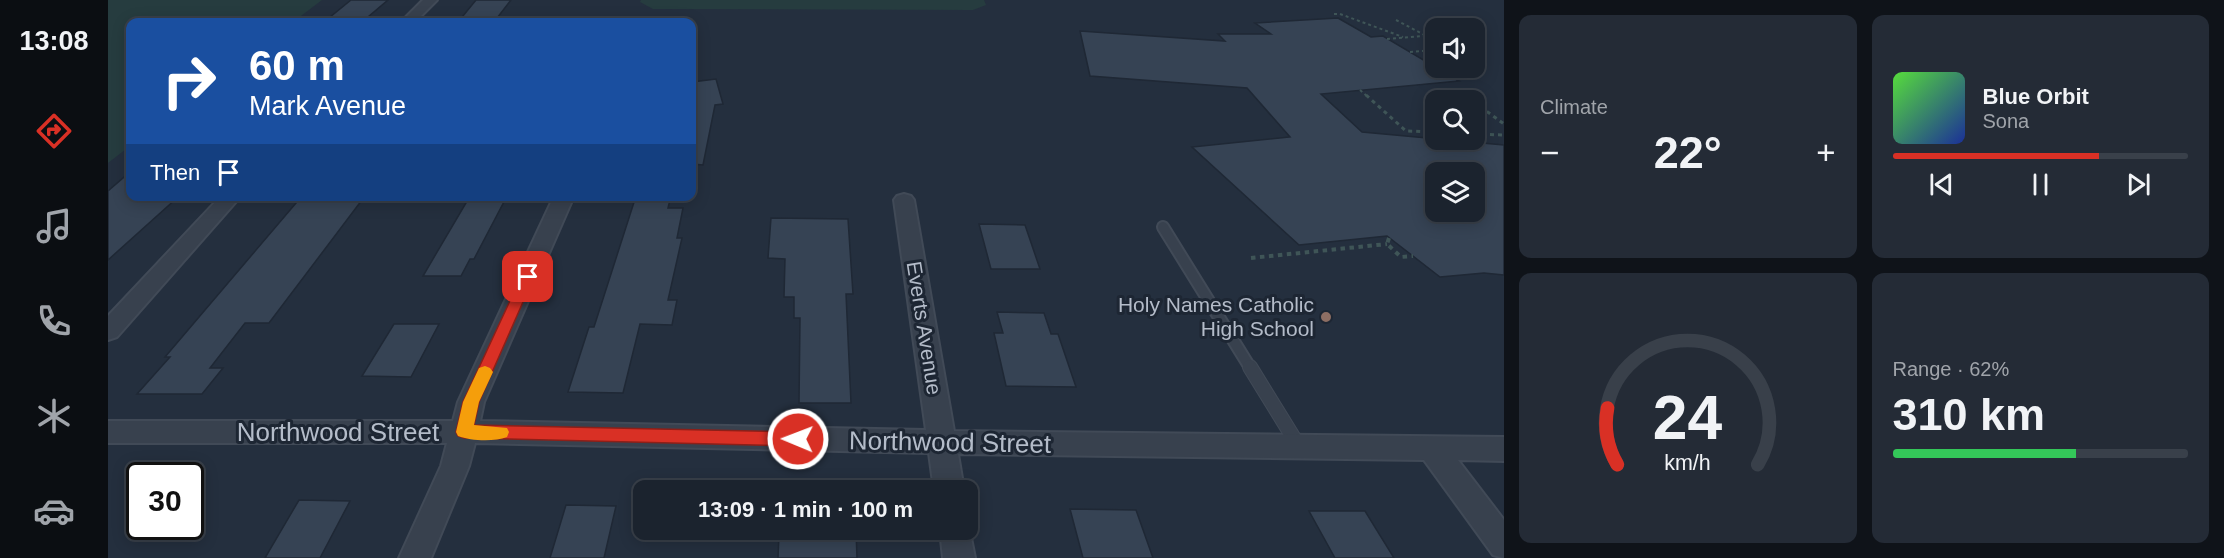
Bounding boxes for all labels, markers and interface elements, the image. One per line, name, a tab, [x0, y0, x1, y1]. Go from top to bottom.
map controls	[1425, 18, 1485, 222]
button: sound	[1425, 18, 1485, 78]
text: 13:08	[19, 26, 89, 56]
icon: right	[150, 42, 228, 120]
text: 60 m	[249, 42, 345, 89]
text: Blue Orbit	[1983, 84, 2089, 109]
button: search	[1425, 90, 1485, 150]
text: Mark Avenue	[249, 91, 406, 121]
text: Climate	[1540, 96, 1608, 118]
icon: directions	[33, 110, 75, 152]
text: Sona	[1983, 110, 2029, 132]
text: 22°	[1654, 127, 1722, 178]
text: −	[1540, 134, 1559, 171]
text: +	[1816, 134, 1836, 171]
icon: arrive	[212, 156, 245, 189]
text: Then	[150, 160, 200, 185]
button: layers	[1425, 162, 1485, 222]
icon: previous	[1925, 168, 1958, 201]
icon: pause	[2024, 168, 2057, 201]
icon: next	[2122, 168, 2155, 201]
icon: music	[33, 205, 75, 247]
pin	[502, 251, 553, 302]
street label: Everts Avenue	[903, 259, 946, 396]
icon: arrive	[511, 260, 544, 293]
place label: Holy Names Catholic High School	[1118, 293, 1314, 340]
icon: phone	[33, 300, 75, 342]
marker: Holy Names Catholic High School	[1319, 310, 1333, 324]
text: Range · 62%	[1893, 358, 2009, 380]
text: 24	[1653, 383, 1723, 452]
text: 310 km	[1893, 389, 2045, 440]
icon: climate	[33, 395, 75, 437]
position arrow	[766, 407, 830, 471]
street label: Northwood Street	[237, 417, 440, 447]
street label: Northwood Street	[849, 425, 1052, 459]
text: km/h	[1665, 451, 1711, 475]
speed limit sign: 30	[126, 462, 204, 540]
icon: car	[33, 490, 75, 532]
text: 13:09 · 1 min · 100 m	[698, 497, 913, 522]

